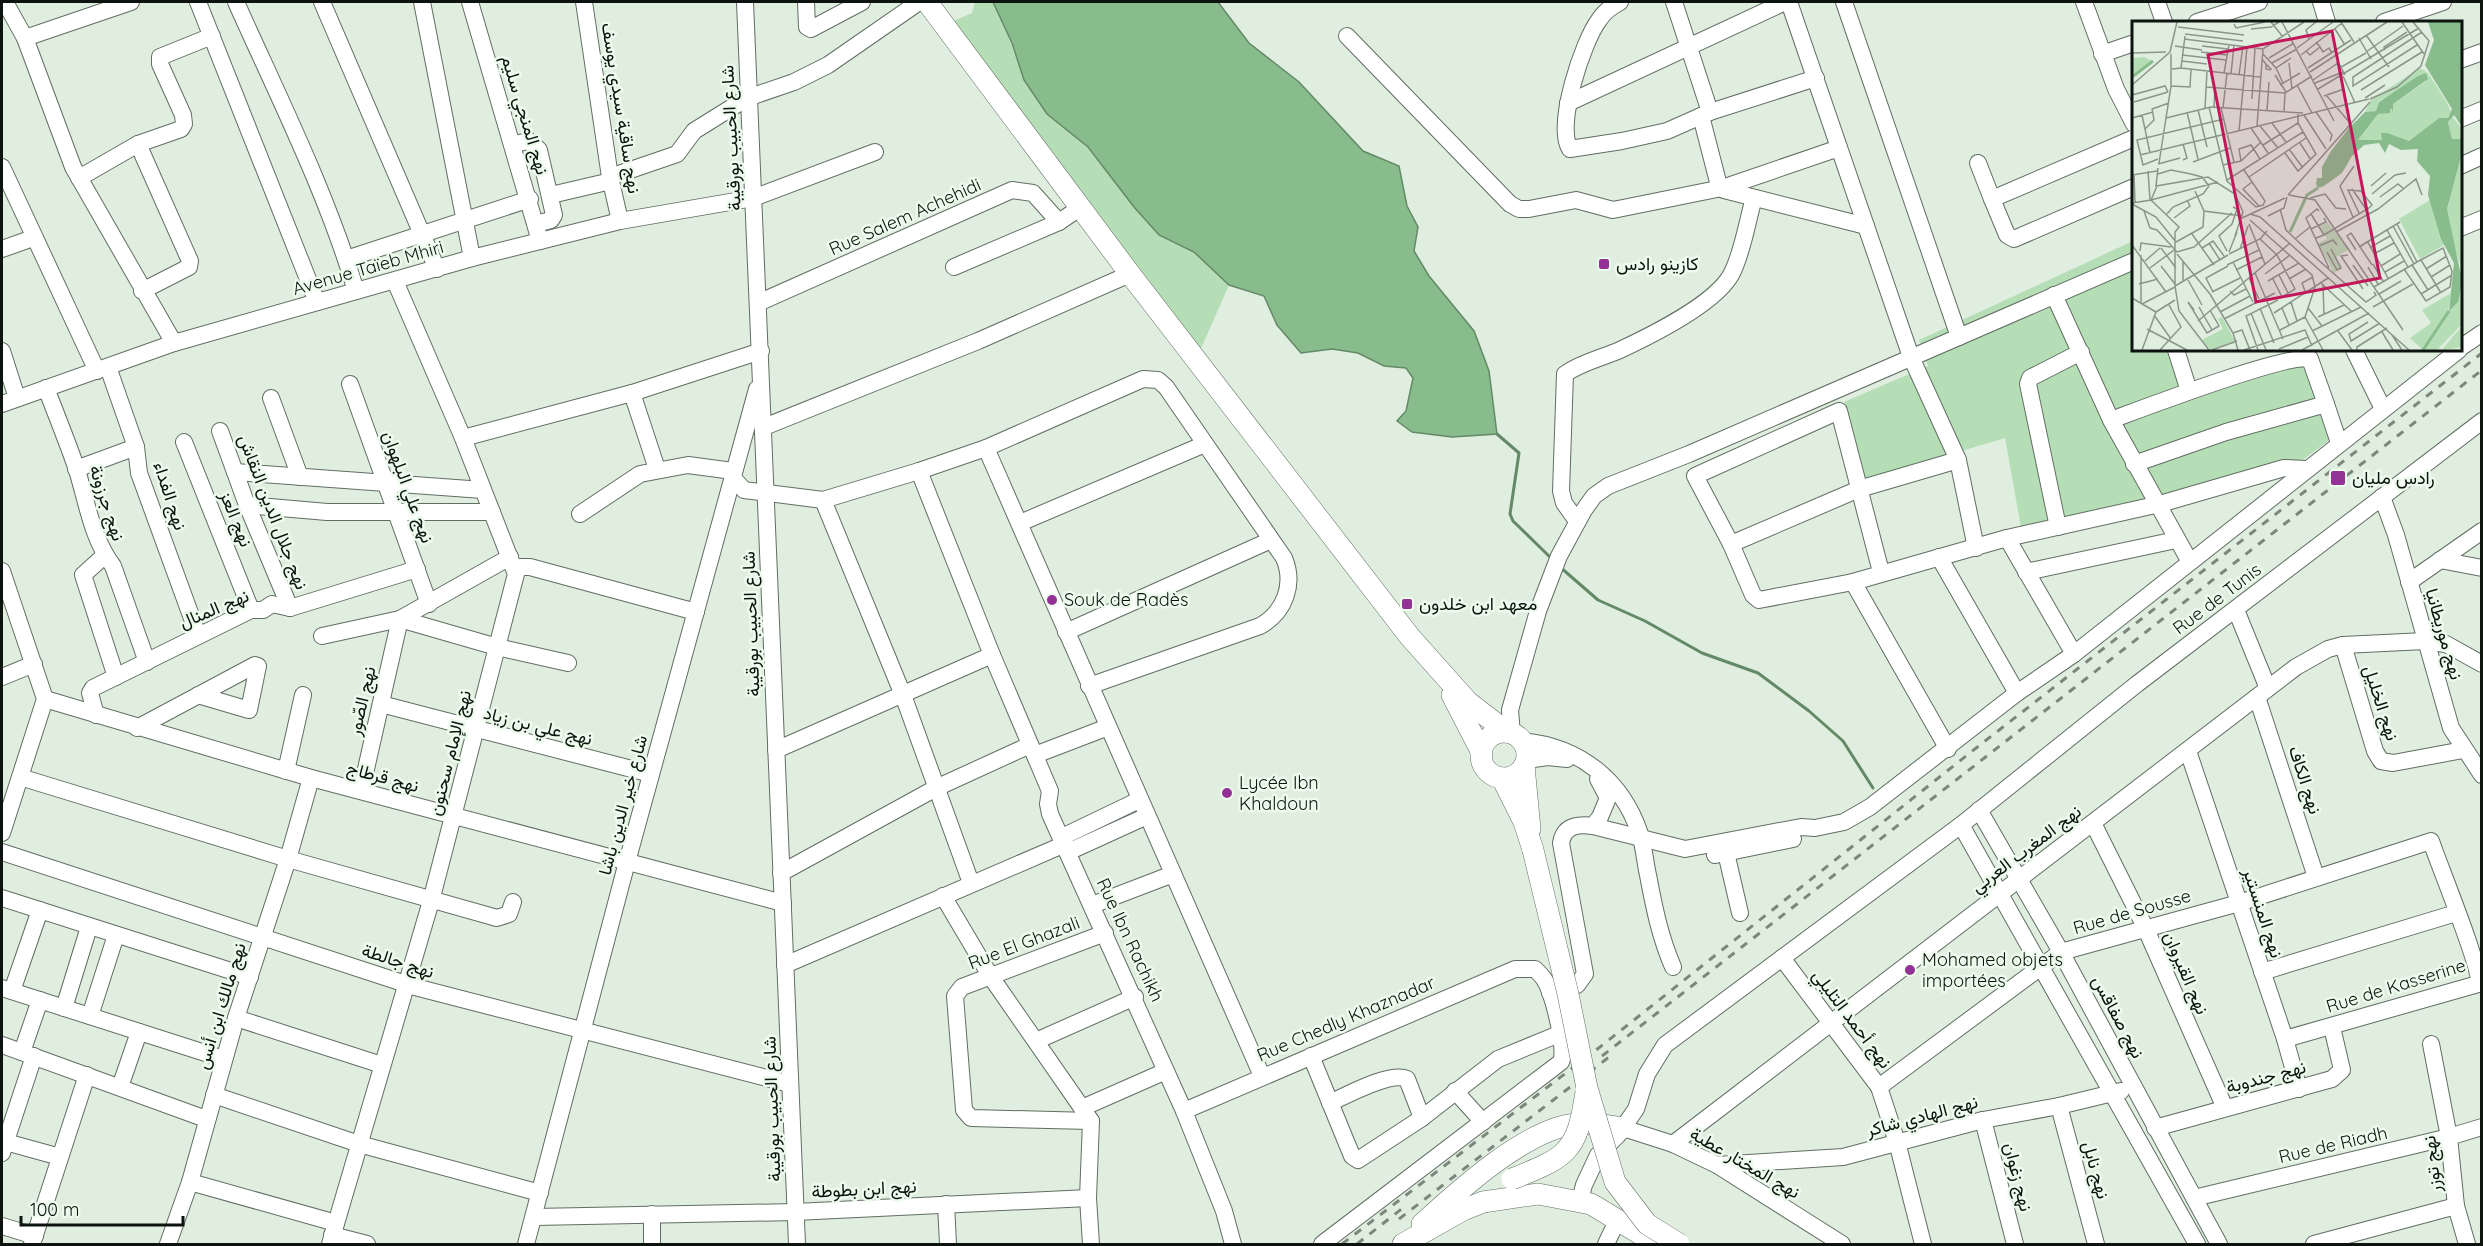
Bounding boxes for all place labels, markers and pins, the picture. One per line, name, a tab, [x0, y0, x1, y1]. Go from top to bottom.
place label: كازينو رادس	[1616, 252, 1698, 275]
marker: كازينو رادس	[1597, 257, 1611, 271]
place label: رادس مليان	[2352, 466, 2435, 489]
marker: رادس مليان	[2329, 469, 2347, 487]
place label: Souk de Radès	[1064, 588, 1188, 611]
place label: معهد ابن خلدون	[1419, 592, 1537, 615]
marker: Souk de Radès	[1045, 593, 1059, 607]
marker: معهد ابن خلدون	[1400, 597, 1414, 611]
place label: Lycée Ibn Khaldoun	[1239, 771, 1319, 815]
marker: Lycée Ibn Khaldoun	[1220, 786, 1234, 800]
place label: Mohamed objets importées	[1922, 948, 2063, 992]
marker: Mohamed objets importées	[1903, 963, 1917, 977]

